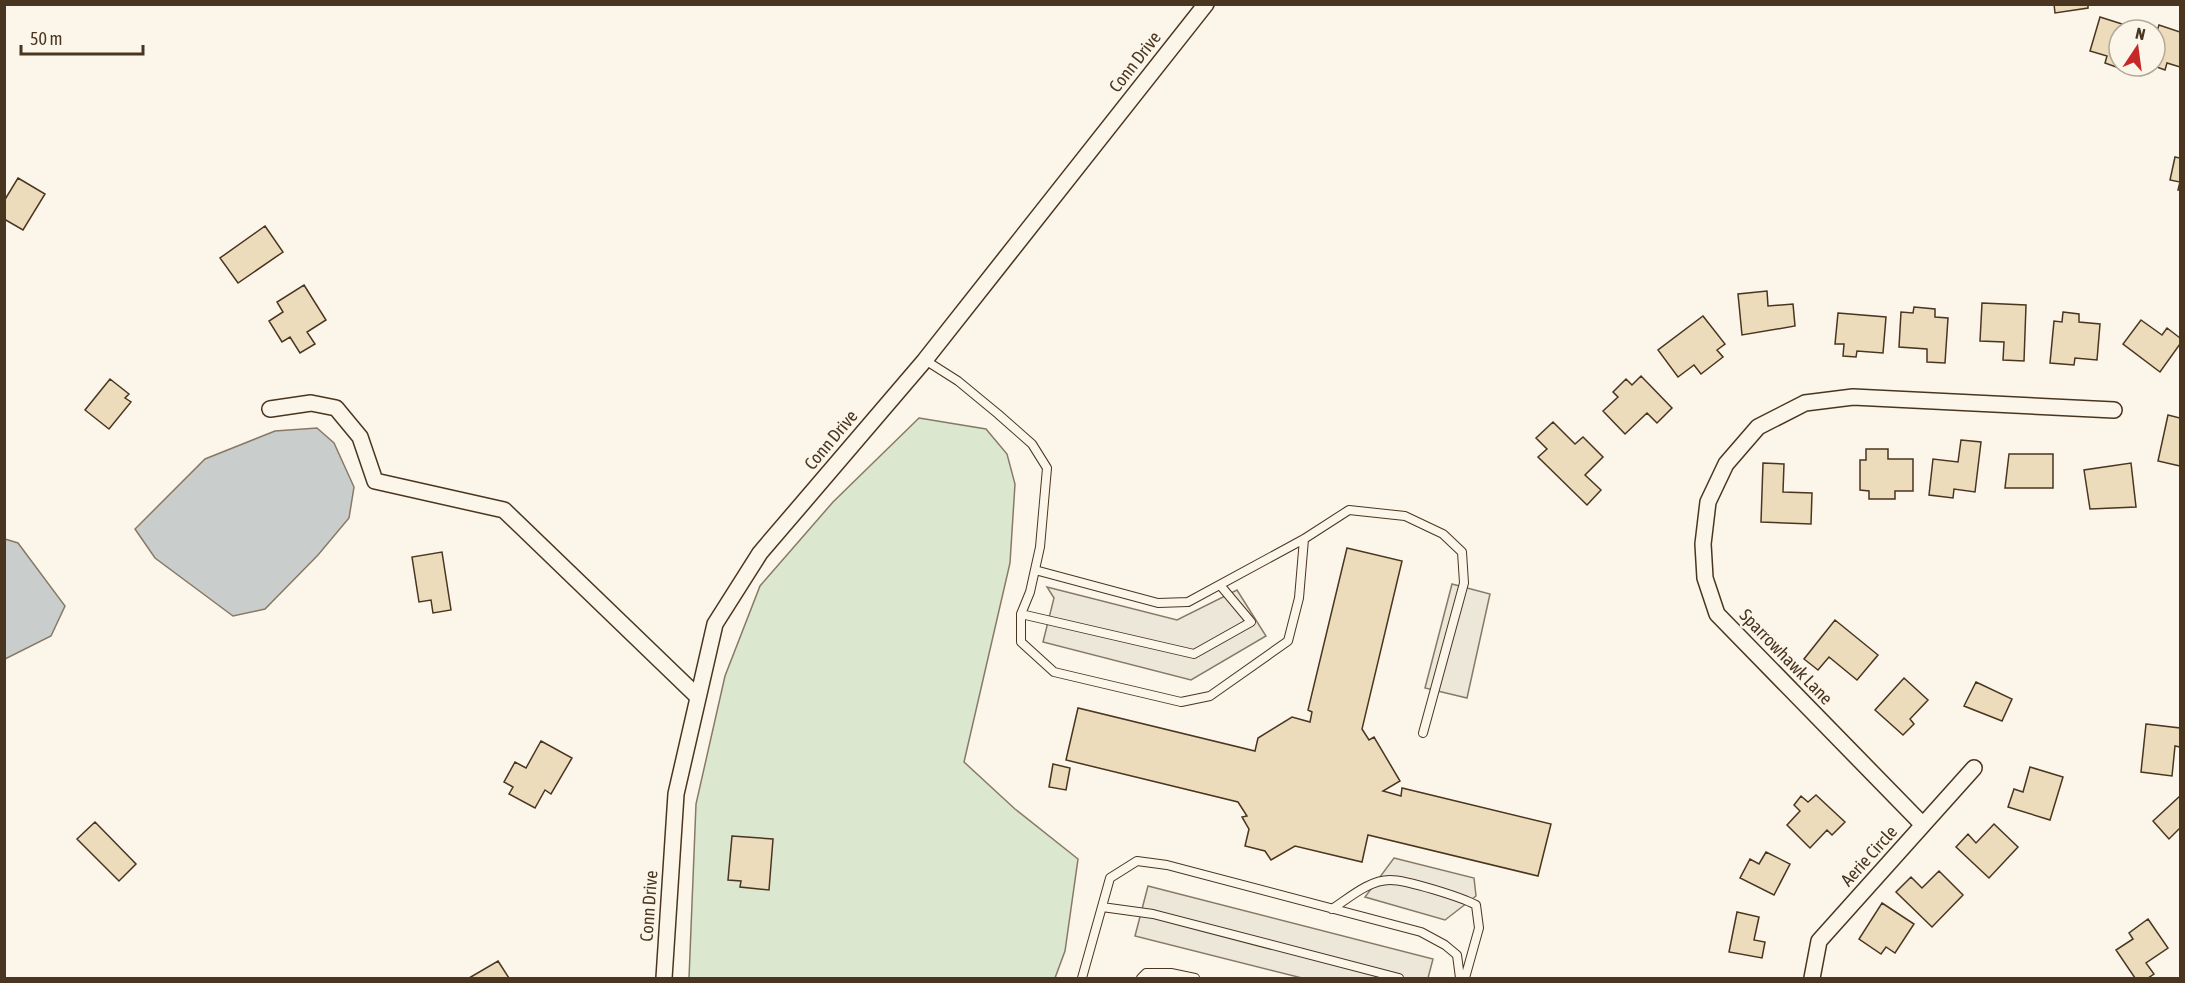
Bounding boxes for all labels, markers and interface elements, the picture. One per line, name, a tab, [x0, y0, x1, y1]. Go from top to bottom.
scale bar	[21, 18, 142, 56]
north arrow	[2107, 18, 2167, 78]
text: N	[2134, 24, 2147, 43]
street label: Conn Drive	[1104, 27, 1165, 96]
text: 50 m	[30, 28, 62, 49]
street label: Conn Drive	[800, 406, 862, 474]
street label: Sparrowhawk Lane	[1736, 605, 1837, 709]
street label: Aerie Circle	[1836, 821, 1901, 890]
street label: Conn Drive	[636, 870, 661, 942]

